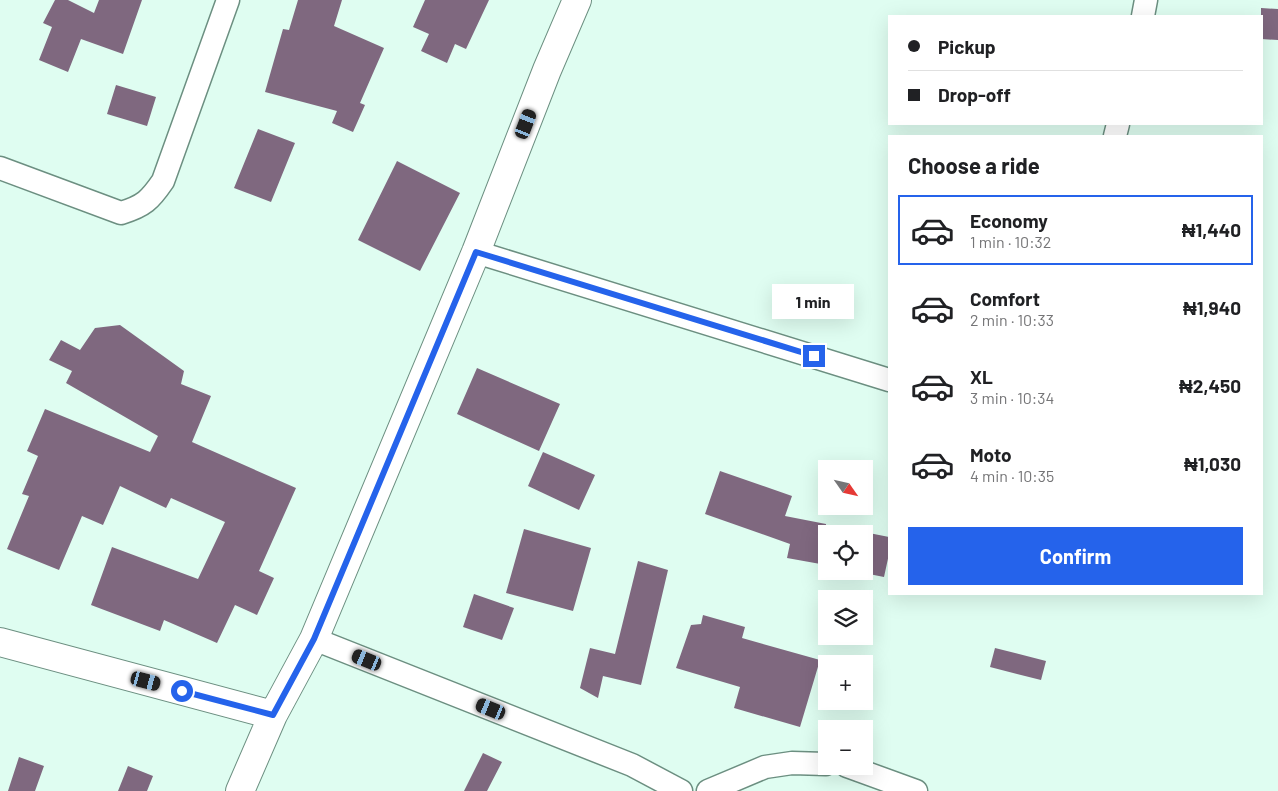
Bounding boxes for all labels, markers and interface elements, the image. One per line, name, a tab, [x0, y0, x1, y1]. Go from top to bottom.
text: Pickup	[938, 35, 996, 58]
text: Drop-off	[938, 83, 1011, 106]
car	[513, 107, 538, 141]
text: Choose a ride	[908, 152, 1040, 178]
icon: car	[910, 208, 955, 253]
text: Economy	[970, 209, 1048, 232]
text: ₦1,440	[1182, 218, 1241, 241]
text: 1 min · 10:32	[970, 232, 1051, 251]
callout: 1 min	[773, 284, 855, 318]
icon: car	[910, 286, 955, 331]
text: Comfort	[970, 287, 1040, 310]
text: 1 min	[795, 292, 831, 311]
text: ₦1,940	[1183, 296, 1241, 319]
text: 2 min · 10:33	[970, 310, 1054, 329]
route end	[803, 345, 825, 367]
icon: car	[910, 364, 955, 409]
text: XL	[970, 365, 993, 388]
text: ₦2,450	[1179, 374, 1241, 397]
text: 3 min · 10:34	[970, 388, 1054, 407]
icon: car	[910, 442, 955, 487]
text: Moto	[970, 443, 1012, 466]
text: ₦1,030	[1184, 452, 1241, 475]
north arrow	[818, 460, 872, 515]
map controls	[818, 460, 873, 775]
text: 4 min · 10:35	[970, 466, 1054, 485]
button: locate	[818, 525, 873, 580]
button: Confirm	[908, 527, 1243, 585]
button: layers	[818, 590, 873, 645]
car	[350, 647, 383, 673]
button: +	[818, 655, 873, 710]
car	[129, 670, 162, 692]
route start	[171, 680, 193, 702]
car	[474, 696, 507, 722]
button: −	[818, 720, 873, 775]

